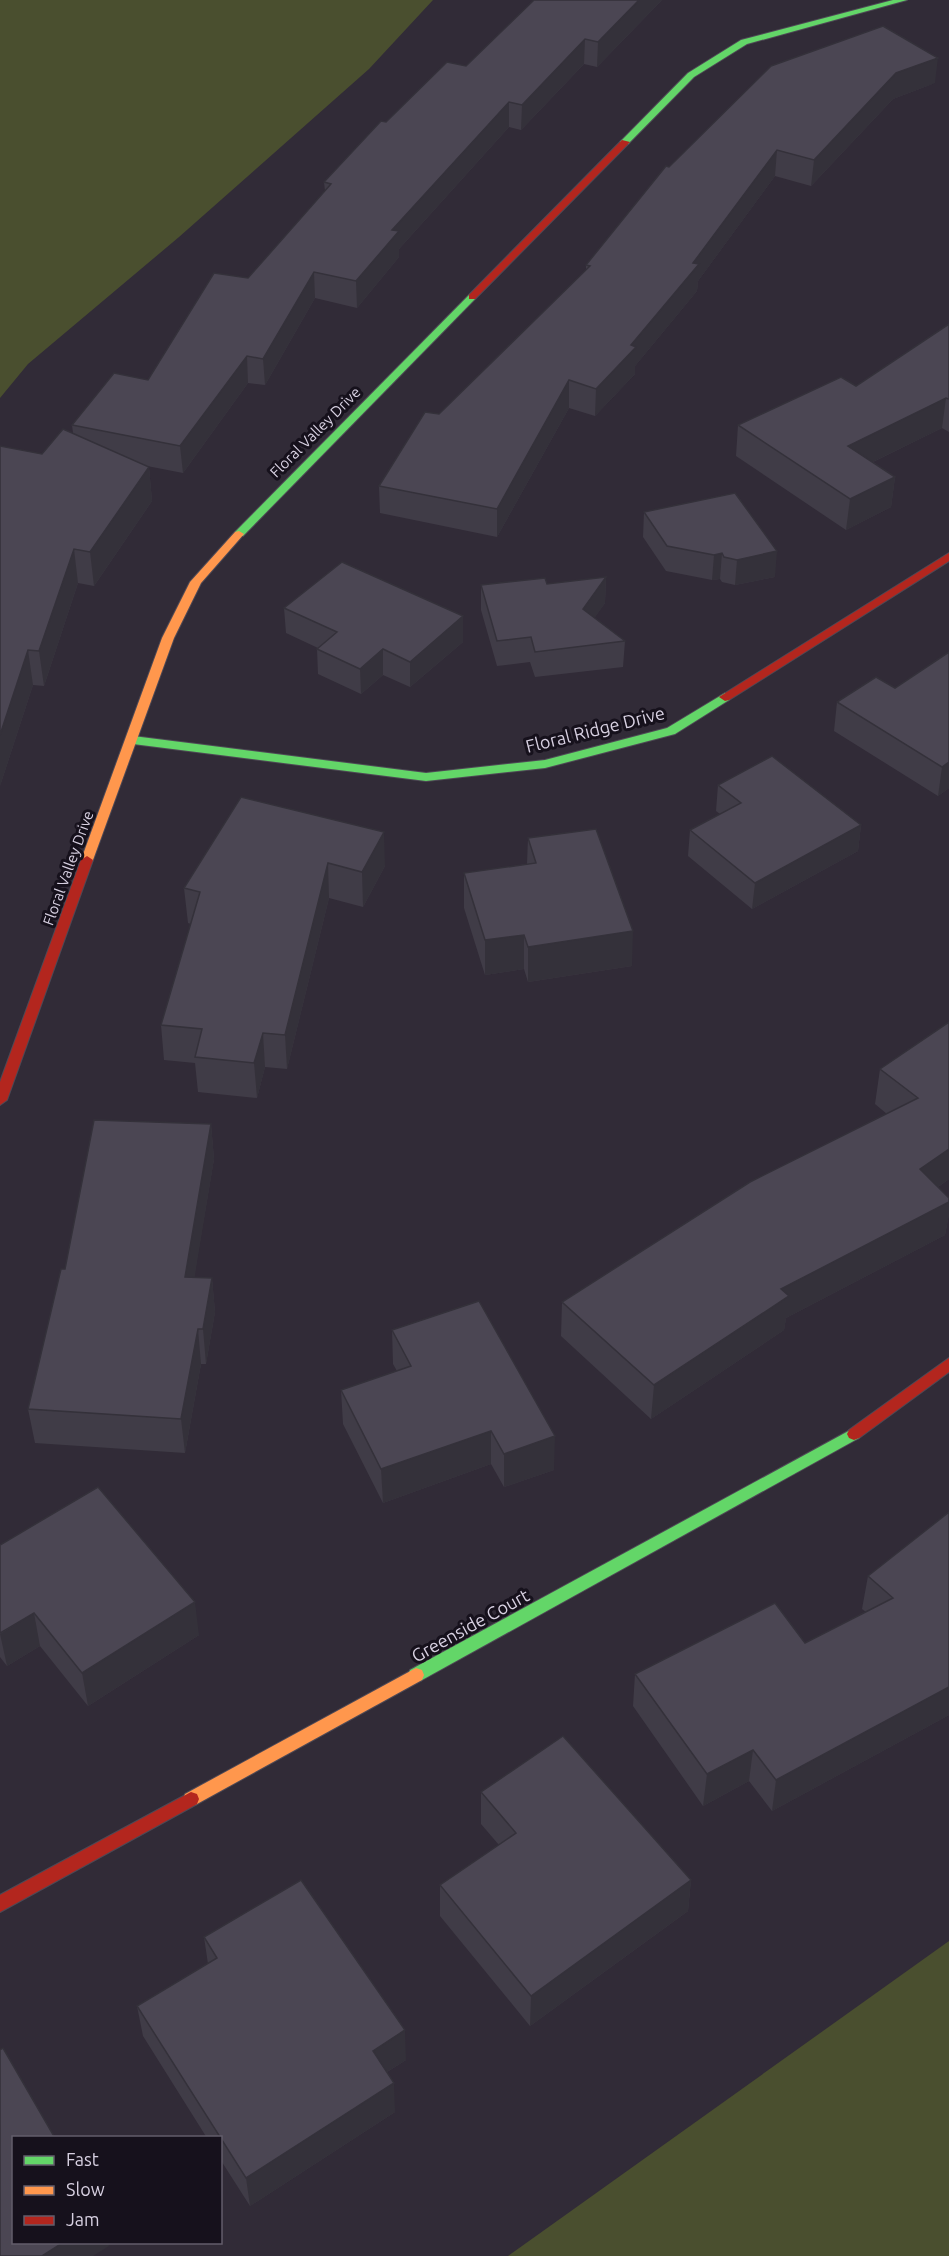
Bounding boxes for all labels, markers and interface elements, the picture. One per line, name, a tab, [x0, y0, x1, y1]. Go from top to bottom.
street label: Floral Valley Drive	[266, 383, 364, 481]
street label: Floral Ridge Drive	[523, 702, 667, 756]
street label: Floral Valley Drive	[39, 808, 97, 928]
street label: Greenside Court	[408, 1584, 532, 1666]
legend	[12, 2136, 222, 2244]
text: Fast	[66, 2149, 99, 2169]
text: Slow	[66, 2179, 105, 2199]
text: Jam	[66, 2209, 100, 2229]

